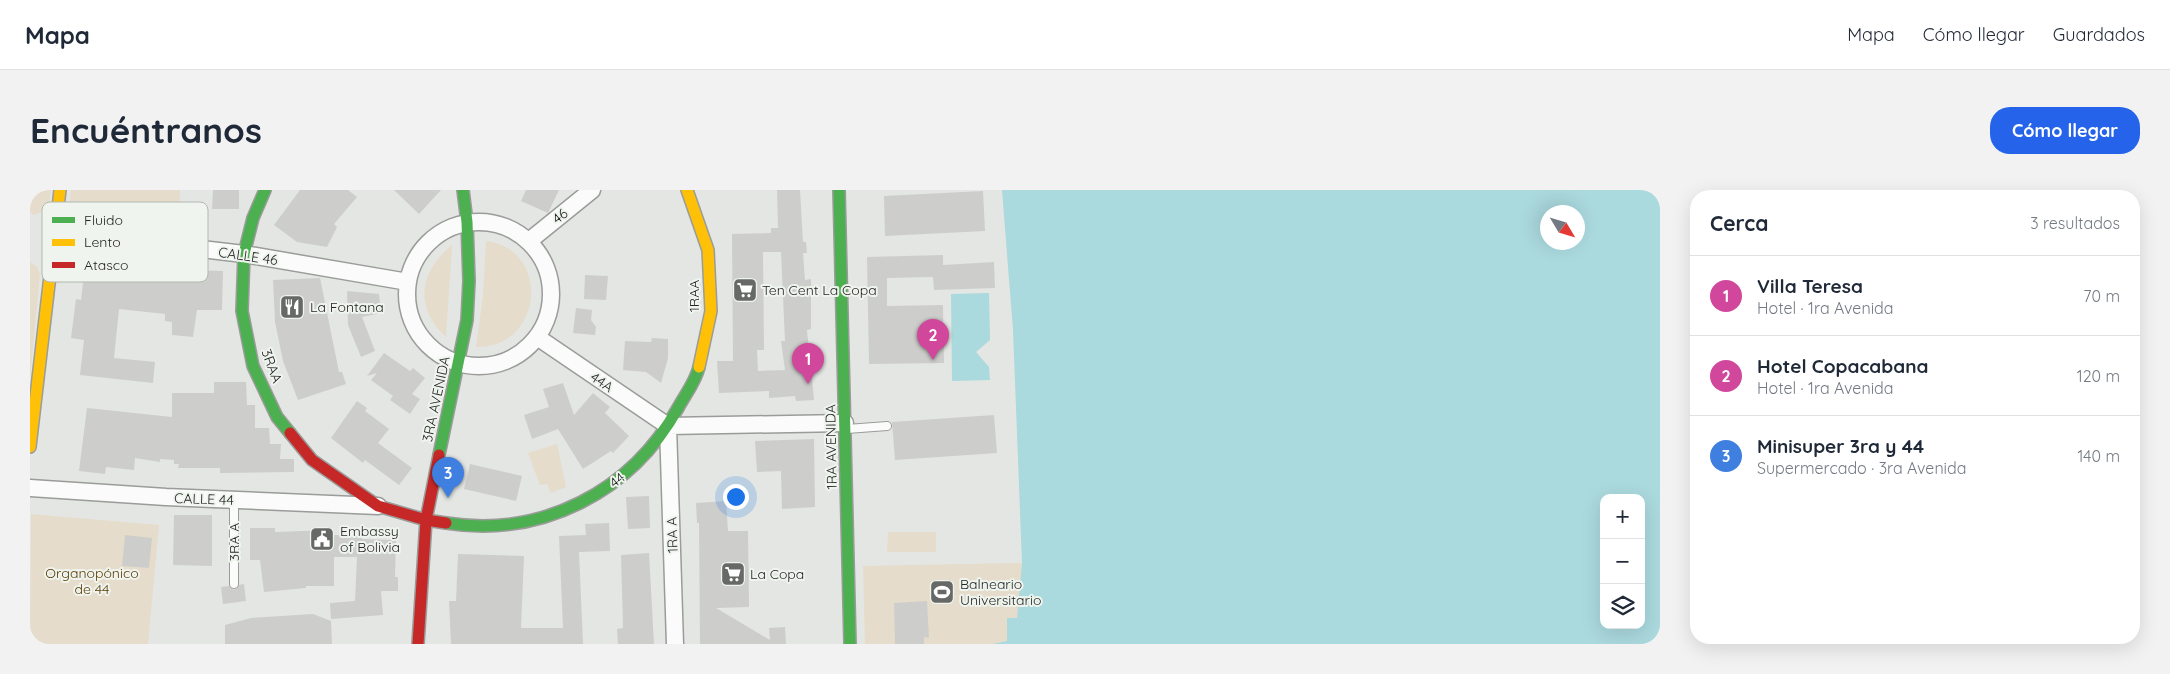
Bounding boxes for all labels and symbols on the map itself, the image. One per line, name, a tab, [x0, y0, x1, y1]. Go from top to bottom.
legend	[42, 202, 208, 282]
street label: 46	[549, 204, 572, 228]
north arrow	[1540, 205, 1585, 250]
text: Fluido	[84, 211, 123, 229]
text: Lento	[84, 233, 121, 251]
street label: CALLE 46	[217, 243, 279, 269]
text: Atasco	[84, 256, 129, 274]
supermarket icon: Ten Cent La Copa	[732, 277, 758, 303]
street label: 1RAA	[685, 280, 703, 312]
place label: Ten Cent La Copa	[762, 281, 877, 299]
restaurant icon: La Fontana	[279, 294, 305, 320]
place label: La Fontana	[310, 298, 384, 316]
pin: 2	[917, 319, 949, 360]
pin: 1	[792, 343, 824, 384]
street label: 3RAA	[258, 347, 286, 385]
street label: 3RA AVENIDA	[418, 354, 454, 444]
street label: 44A	[587, 368, 617, 396]
street label: 1RA AVENIDA	[821, 404, 841, 490]
pin: 3	[432, 457, 464, 498]
street label: 44	[606, 468, 628, 492]
your location	[723, 484, 749, 510]
street label: CALLE 44	[174, 489, 234, 509]
street label: 1RA A	[662, 516, 682, 554]
place label: Embassy of Bolivia	[340, 522, 400, 556]
street label: 3RA A	[225, 523, 243, 561]
public building icon: Embassy of Bolivia	[309, 526, 335, 552]
supermarket icon: La Copa	[720, 561, 746, 587]
park label: Organopónico de 44	[45, 564, 139, 598]
place label: La Copa	[750, 565, 804, 583]
place label: Balneario Universitario	[960, 575, 1041, 609]
sports icon: Balneario Universitario	[929, 579, 955, 605]

